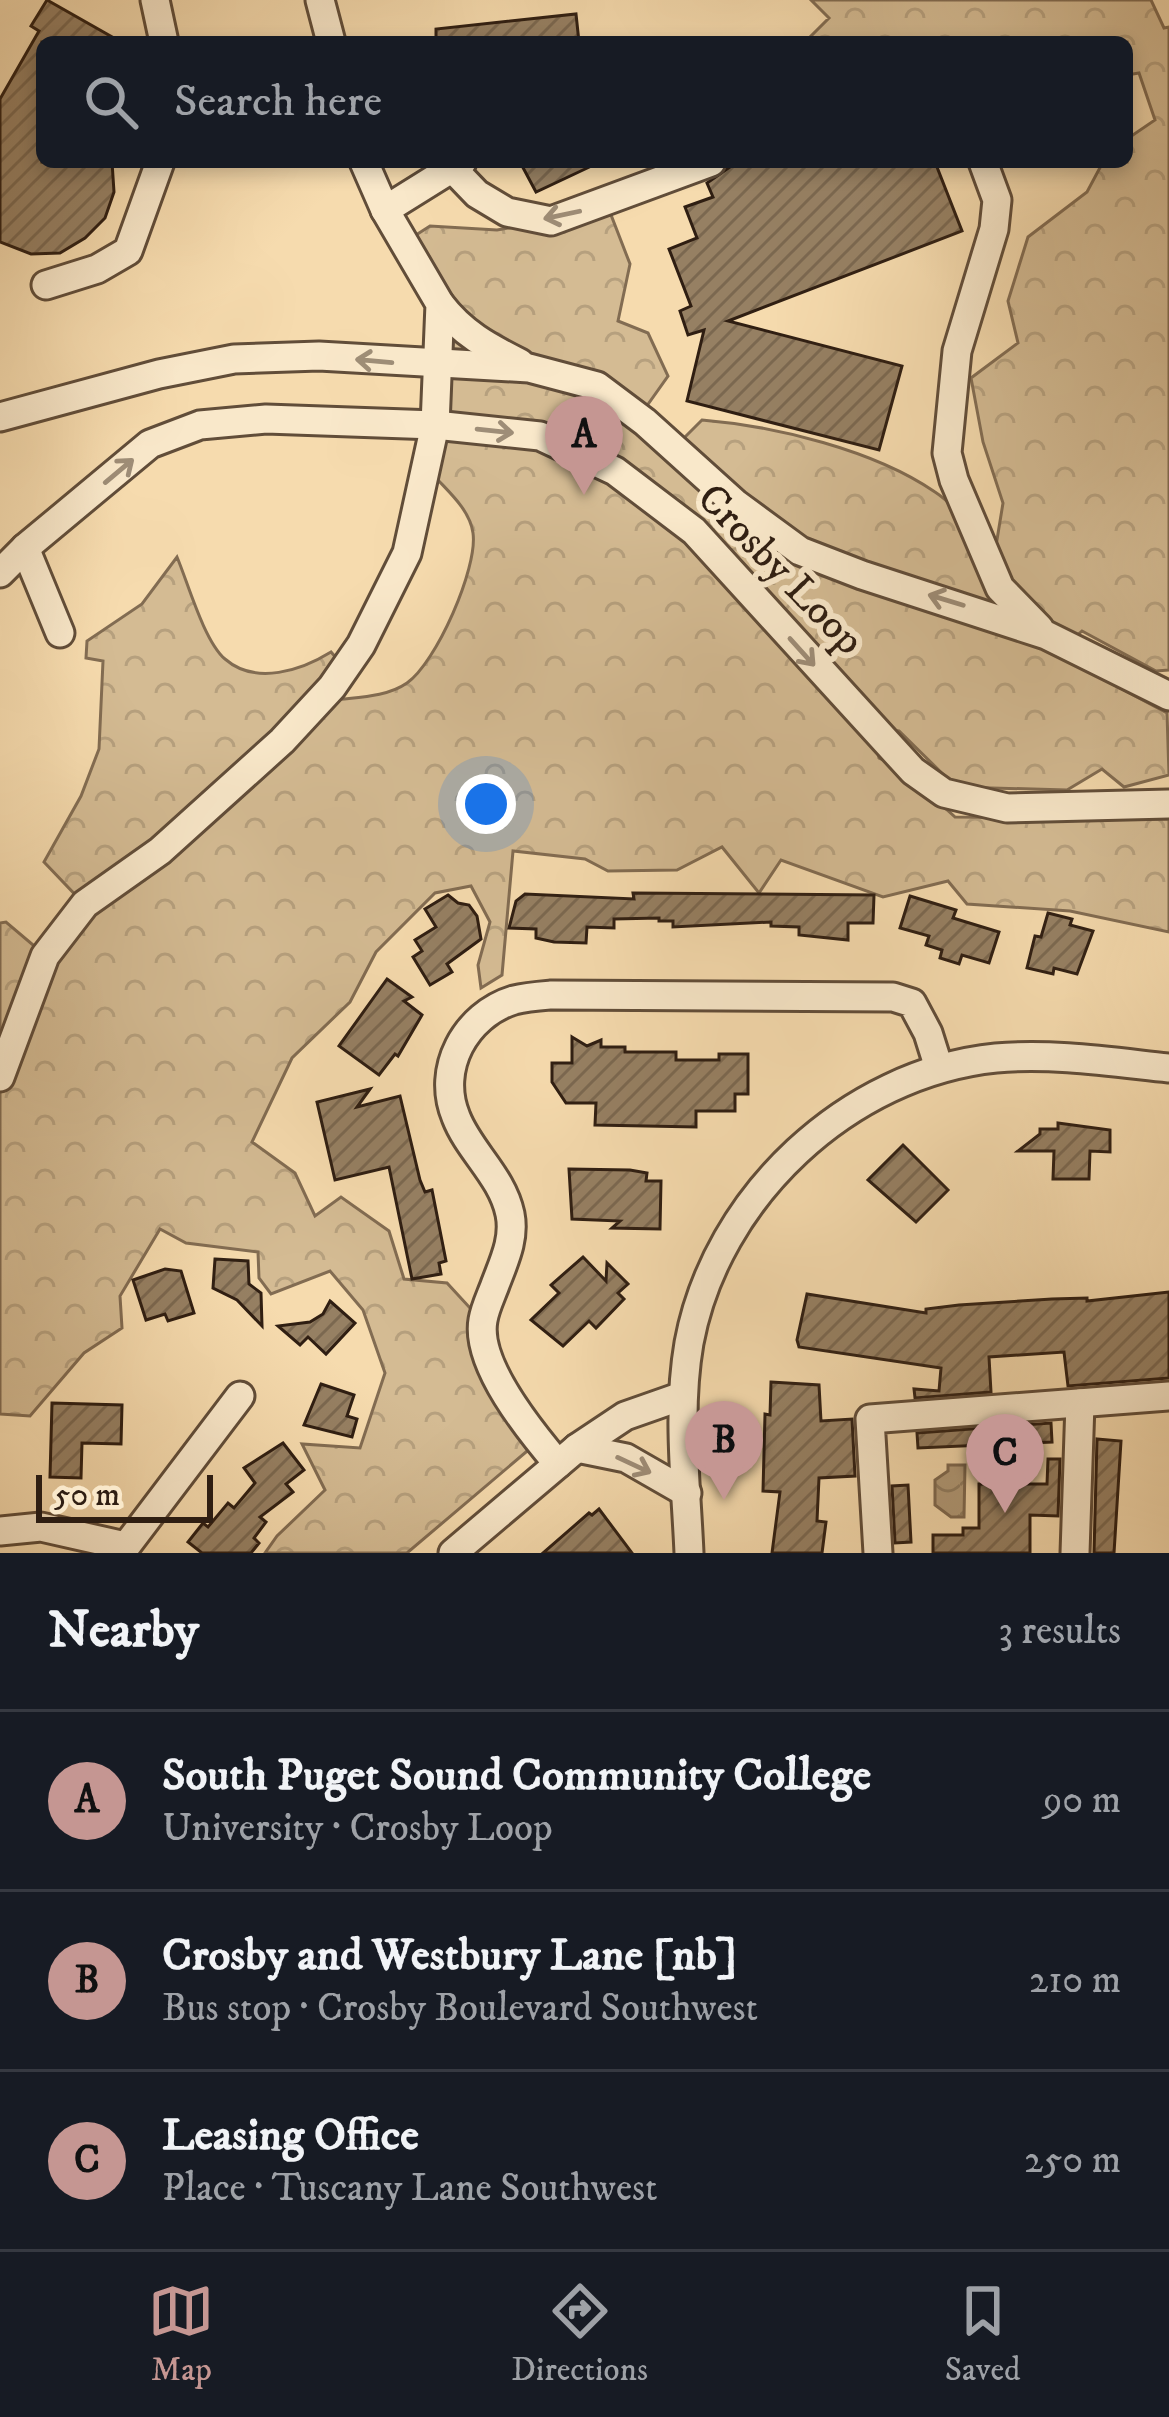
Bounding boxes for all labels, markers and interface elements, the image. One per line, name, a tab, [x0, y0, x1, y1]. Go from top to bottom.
search box	[36, 36, 1133, 168]
icon: search	[78, 69, 144, 135]
text: Search here	[174, 74, 382, 130]
one-way arrow	[543, 204, 581, 227]
one-way arrow	[355, 349, 394, 372]
pin: A	[545, 396, 623, 495]
one-way arrow	[474, 421, 513, 443]
one-way arrow	[103, 457, 134, 485]
street label: Crosby Loop	[685, 473, 875, 667]
one-way arrow	[928, 588, 966, 610]
one-way arrow	[788, 636, 815, 667]
your location	[456, 774, 516, 834]
pin: B	[685, 1401, 763, 1500]
pin: C	[966, 1414, 1044, 1513]
one-way arrow	[615, 1455, 651, 1477]
scale bar	[36, 1469, 213, 1522]
text: 50 m	[54, 1475, 120, 1516]
text: Nearby	[48, 1599, 199, 1663]
text: 3 results	[998, 1607, 1121, 1656]
text: South Puget Sound Community College	[162, 1748, 871, 1804]
text: A	[75, 1776, 99, 1825]
text: 90 m	[1043, 1776, 1121, 1825]
text: University · Crosby Loop	[162, 1804, 552, 1853]
text: Crosby and Westbury Lane [nb]	[162, 1928, 737, 1984]
text: B	[75, 1956, 99, 2005]
text: 210 m	[1029, 1956, 1121, 2005]
text: Bus stop · Crosby Boulevard Southwest	[162, 1984, 758, 2033]
text: Leasing Office	[162, 2108, 419, 2164]
text: C	[74, 2136, 100, 2185]
text: 250 m	[1024, 2136, 1121, 2185]
text: Place · Tuscany Lane Southwest	[162, 2164, 658, 2213]
tab: Map	[148, 2278, 214, 2391]
tab: Directions	[511, 2278, 648, 2391]
tab: Saved	[945, 2278, 1021, 2391]

